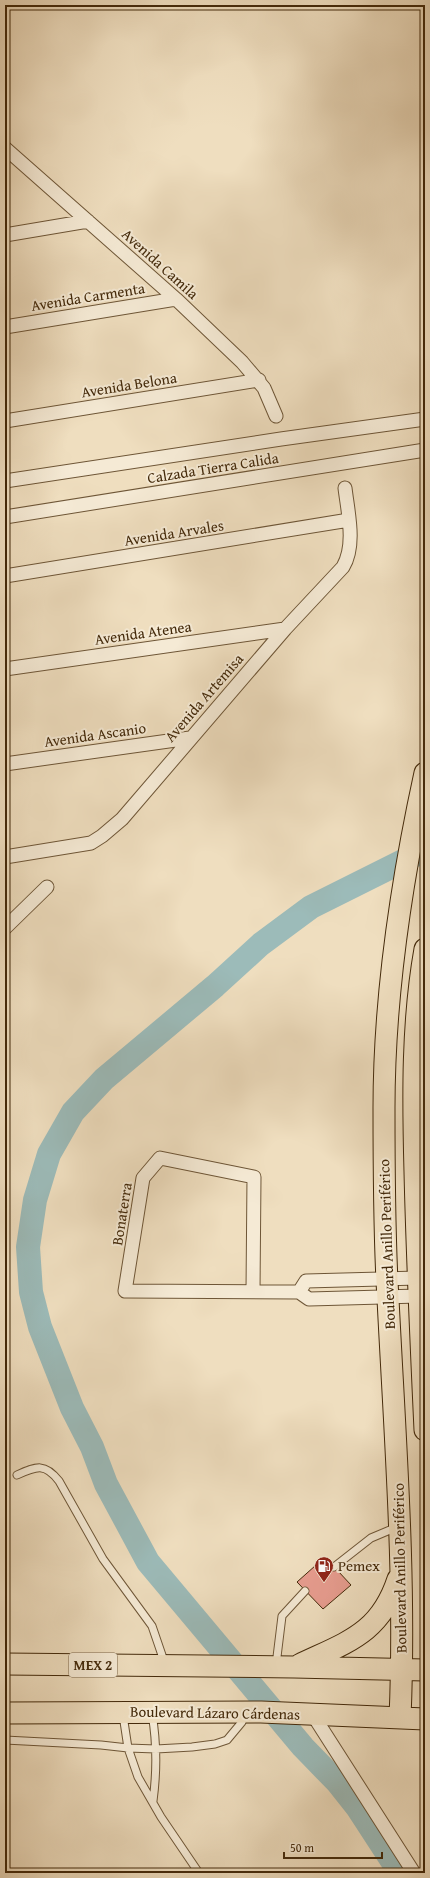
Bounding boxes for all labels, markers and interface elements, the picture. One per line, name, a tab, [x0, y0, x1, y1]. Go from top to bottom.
street label: Avenida Camila	[117, 224, 203, 304]
street label: Avenida Carmenta	[29, 277, 146, 316]
street label: Avenida Belona	[80, 367, 178, 402]
street label: Calzada Tierra Calida	[146, 447, 280, 488]
street label: Avenida Arvales	[123, 514, 225, 551]
street label: Avenida Atenea	[93, 615, 193, 650]
street label: Avenida Artemisa	[159, 649, 248, 746]
street label: Avenida Ascanio	[43, 717, 148, 752]
street label: Boulevard Anillo Periférico	[373, 1158, 400, 1329]
street label: Bonaterra	[106, 1181, 137, 1247]
street label: Boulevard Anillo Periférico	[388, 1482, 411, 1653]
fuel station icon: Pemex	[313, 1555, 335, 1583]
place label: Pemex	[338, 1555, 380, 1576]
road number: MEX 2	[69, 1653, 117, 1677]
street label: Boulevard Lázaro Cárdenas	[130, 1701, 300, 1724]
scale bar	[284, 1834, 382, 1860]
text: 50 m	[290, 1839, 314, 1856]

